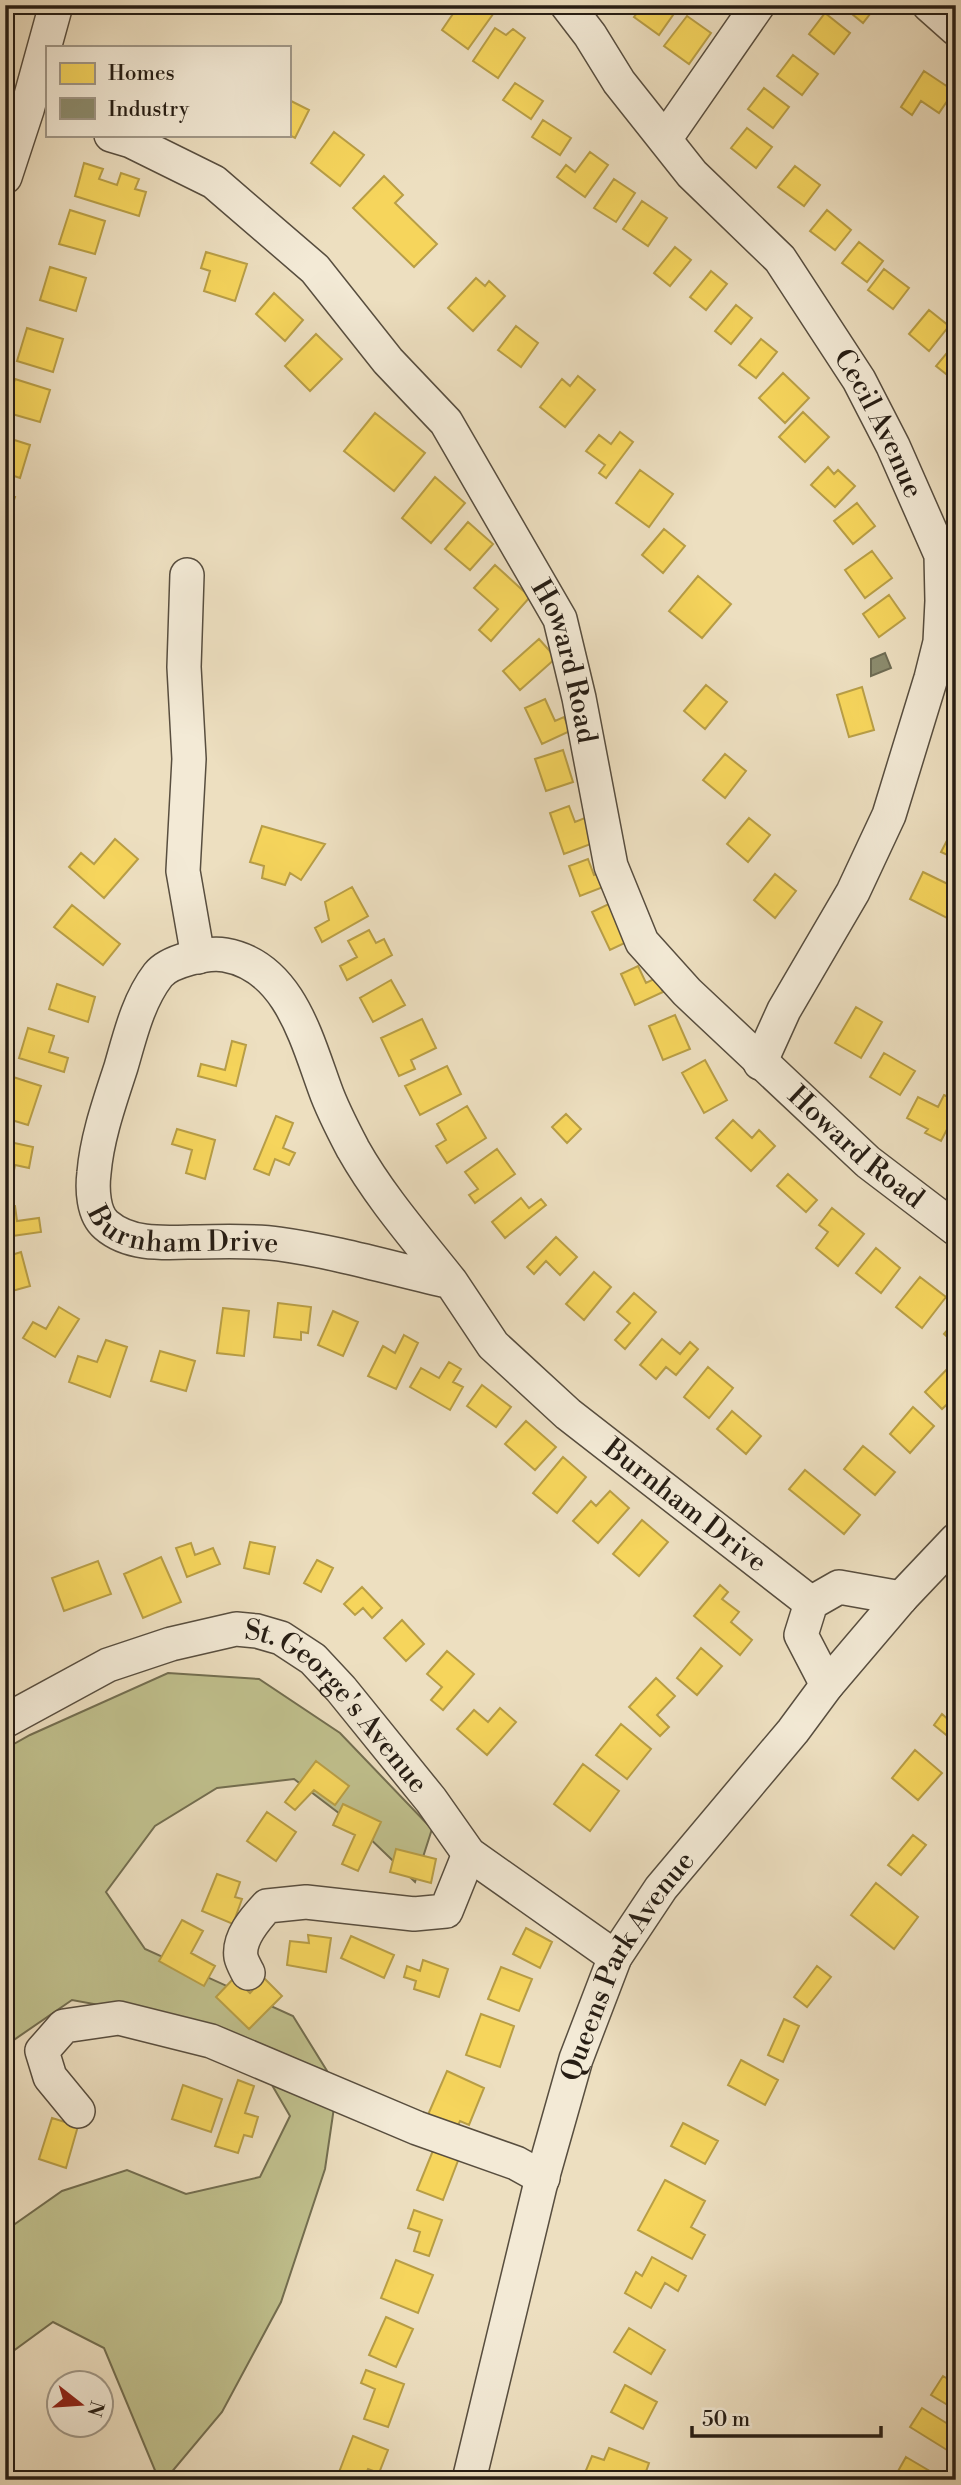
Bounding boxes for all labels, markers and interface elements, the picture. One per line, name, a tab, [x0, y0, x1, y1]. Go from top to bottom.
legend	[46, 46, 290, 136]
text: Homes	[108, 61, 175, 87]
text: Industry	[108, 97, 190, 123]
street label: Cecil Avenue	[826, 342, 931, 503]
street label: Howard Road	[523, 573, 605, 746]
street label: Howard Road	[780, 1078, 931, 1216]
street label: Burnham Drive	[79, 1198, 280, 1261]
street label: Burnham Drive	[596, 1430, 774, 1580]
street label: St. George's Avenue	[243, 1612, 436, 1800]
street label: Queens Park Avenue	[553, 1844, 702, 2085]
north arrow	[46, 2370, 116, 2440]
scale bar	[692, 2394, 880, 2438]
text: N	[82, 2398, 109, 2419]
text: 50 m	[702, 2407, 750, 2433]

